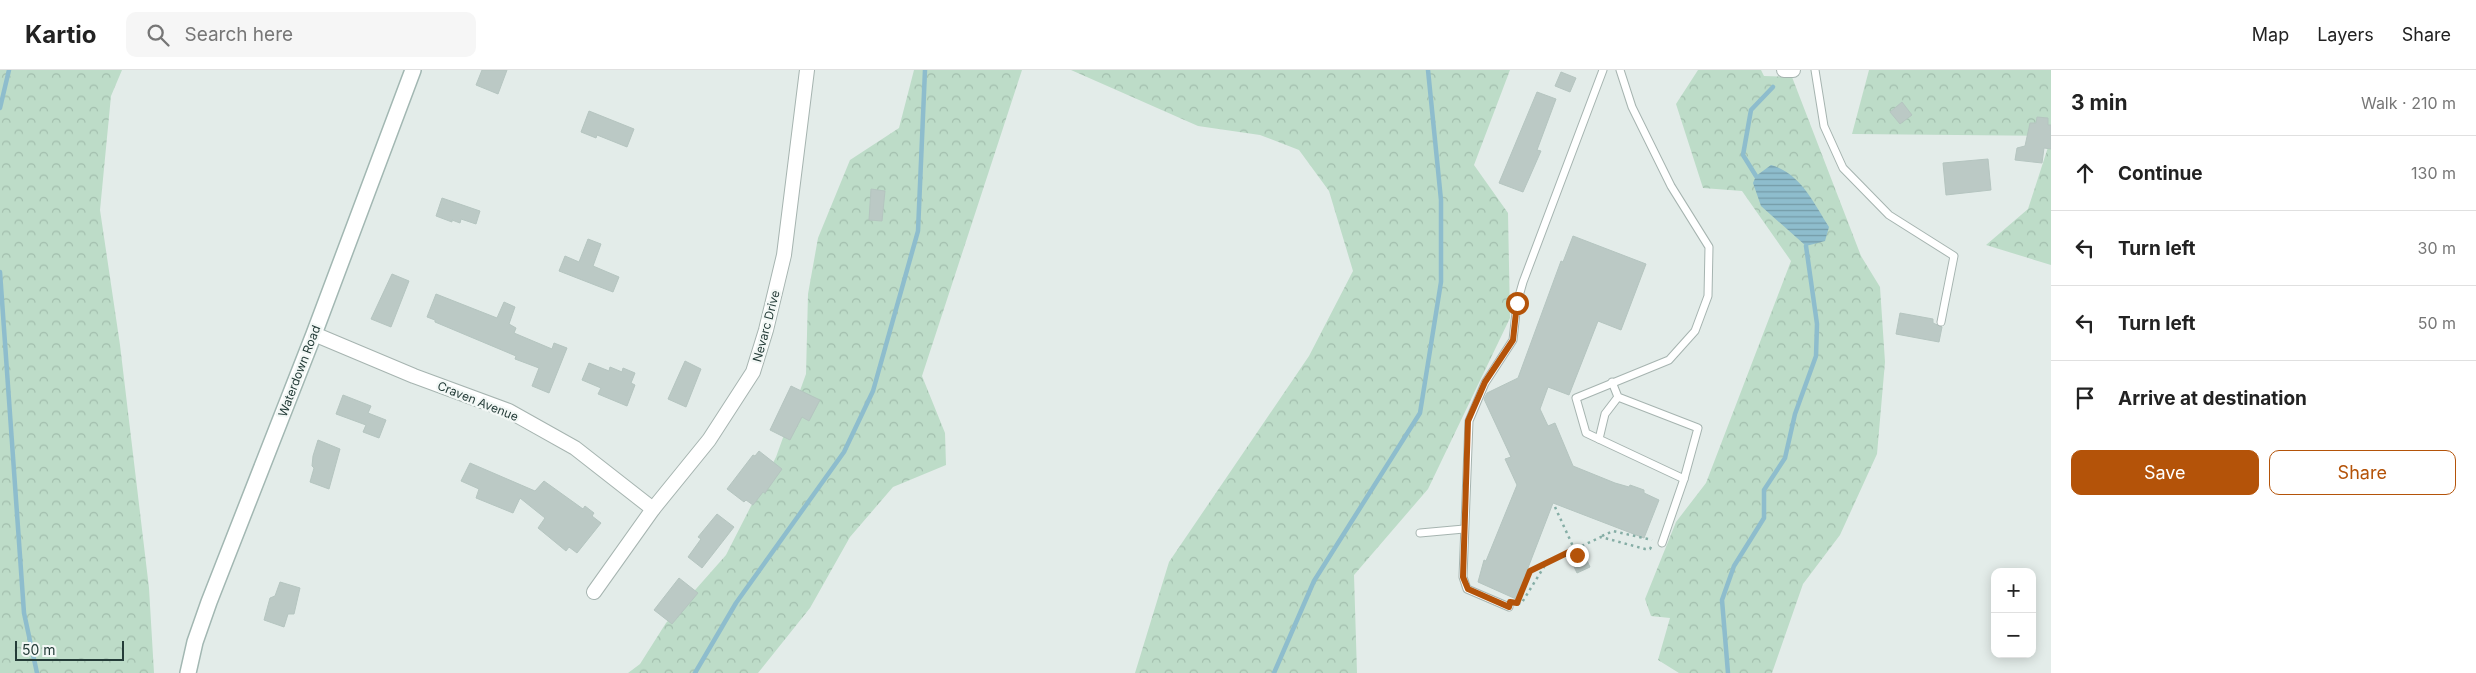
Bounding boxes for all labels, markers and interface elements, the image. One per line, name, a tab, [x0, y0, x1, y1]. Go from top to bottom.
search box	[126, 12, 476, 57]
text: Kartio	[25, 20, 96, 49]
icon: search	[144, 21, 172, 49]
text: Search here	[184, 23, 293, 46]
text: Map	[2252, 24, 2289, 45]
text: Layers	[2317, 24, 2374, 45]
text: Share	[2402, 24, 2451, 45]
text: 3 min	[2071, 90, 2127, 115]
text: Walk · 210 m	[2361, 93, 2456, 113]
icon: ahead	[2071, 159, 2099, 187]
text: Continue	[2118, 162, 2203, 185]
text: 130 m	[2411, 163, 2456, 183]
icon: left	[2071, 234, 2099, 262]
text: Turn left	[2118, 237, 2196, 260]
text: 30 m	[2418, 238, 2456, 258]
street label: Nevarc Drive	[749, 289, 783, 363]
route start	[1506, 292, 1529, 315]
icon: left	[2071, 309, 2099, 337]
text: Turn left	[2118, 312, 2196, 335]
text: 50 m	[2418, 313, 2456, 333]
street label: Waterdown Road	[275, 323, 323, 419]
street label: Craven Avenue	[435, 378, 521, 424]
icon: arrive	[2071, 384, 2099, 412]
text: Arrive at destination	[2118, 387, 2307, 410]
button: Save	[2071, 450, 2259, 495]
button: Share	[2269, 450, 2456, 495]
route end	[1566, 544, 1589, 567]
map controls	[1991, 568, 2036, 658]
button: +	[1991, 568, 2036, 613]
button: −	[1991, 613, 2036, 658]
scale bar	[15, 638, 124, 661]
text: 50 m	[22, 641, 56, 658]

